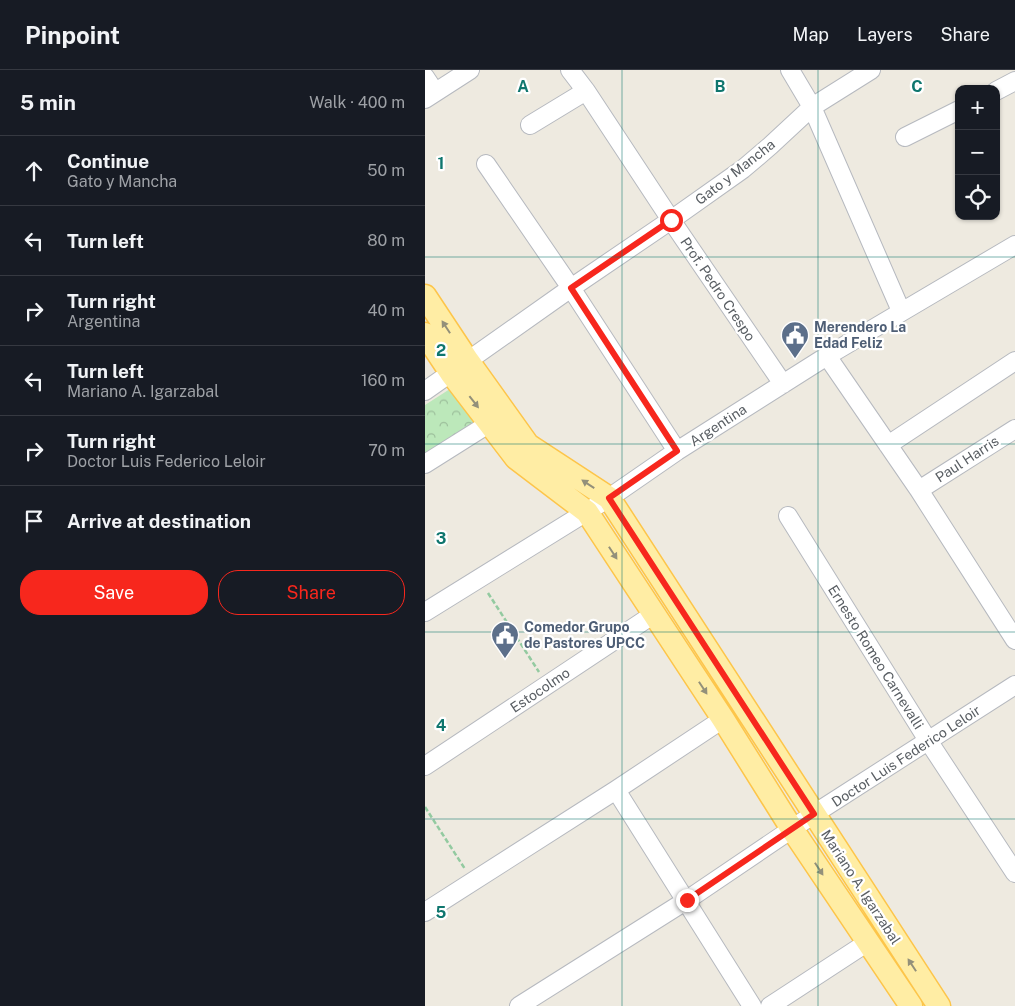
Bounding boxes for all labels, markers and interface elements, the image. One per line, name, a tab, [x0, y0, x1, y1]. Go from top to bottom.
text: Pinpoint	[25, 21, 120, 49]
text: Map	[793, 24, 829, 45]
text: Layers	[857, 24, 913, 45]
text: Share	[941, 24, 990, 45]
text: A	[517, 77, 529, 96]
text: B	[715, 77, 726, 96]
text: C	[911, 77, 923, 96]
map controls	[955, 85, 1000, 220]
button: +	[955, 85, 1000, 130]
text: 5 min	[20, 90, 76, 115]
text: Walk · 400 m	[309, 93, 405, 112]
button: −	[955, 130, 1000, 175]
street label: Gato y Mancha	[692, 136, 778, 208]
text: Continue	[67, 150, 149, 172]
text: 1	[438, 154, 444, 173]
icon: ahead	[20, 157, 48, 185]
text: 50 m	[367, 161, 405, 180]
text: Gato y Mancha	[67, 172, 177, 191]
button: locate	[955, 175, 1000, 220]
route start	[660, 209, 683, 232]
icon: left	[20, 227, 48, 255]
text: Turn left	[67, 230, 144, 252]
text: 80 m	[367, 231, 405, 250]
street label: Prof. Pedro Crespo	[677, 234, 759, 344]
text: Turn right	[67, 290, 156, 312]
icon: right	[20, 297, 48, 325]
text: 40 m	[367, 301, 405, 320]
text: Argentina	[67, 312, 140, 331]
place label: Merendero La Edad Feliz	[814, 319, 906, 351]
public building icon: Merendero La Edad Feliz	[780, 320, 810, 359]
one-way arrow	[441, 321, 450, 334]
text: 2	[436, 341, 446, 360]
text: Turn left	[67, 360, 144, 382]
icon: left	[20, 367, 48, 395]
text: 160 m	[361, 371, 405, 390]
text: Mariano A. Igarzabal	[67, 382, 219, 401]
one-way arrow	[468, 395, 479, 408]
street label: Argentina	[687, 401, 749, 449]
text: Turn right	[67, 430, 156, 452]
street label: Paul Harris	[932, 433, 1002, 485]
icon: right	[20, 437, 48, 465]
text: 70 m	[368, 441, 405, 460]
text: Doctor Luis Federico Leloir	[67, 452, 266, 471]
one-way arrow	[581, 479, 595, 489]
icon: arrive	[20, 507, 48, 535]
text: Arrive at destination	[67, 510, 251, 532]
text: 3	[436, 529, 446, 548]
one-way arrow	[609, 546, 618, 559]
button: Save	[20, 570, 208, 615]
button: Share	[218, 570, 405, 615]
street label: Ernesto Romeo Carnevalli	[825, 582, 927, 732]
place label: Comedor Grupo de Pastores UPCC	[524, 619, 645, 651]
public building icon: Comedor Grupo de Pastores UPCC	[490, 620, 520, 659]
street label: Estocolmo	[507, 664, 573, 716]
one-way arrow	[698, 682, 707, 695]
street label: Doctor Luis Federico Leloir	[829, 702, 983, 810]
text: 4	[436, 716, 447, 735]
street label: Mariano A. Igarzabal	[818, 827, 904, 947]
one-way arrow	[815, 863, 824, 876]
route end	[676, 889, 699, 912]
text: 5	[436, 903, 447, 922]
one-way arrow	[907, 958, 917, 972]

